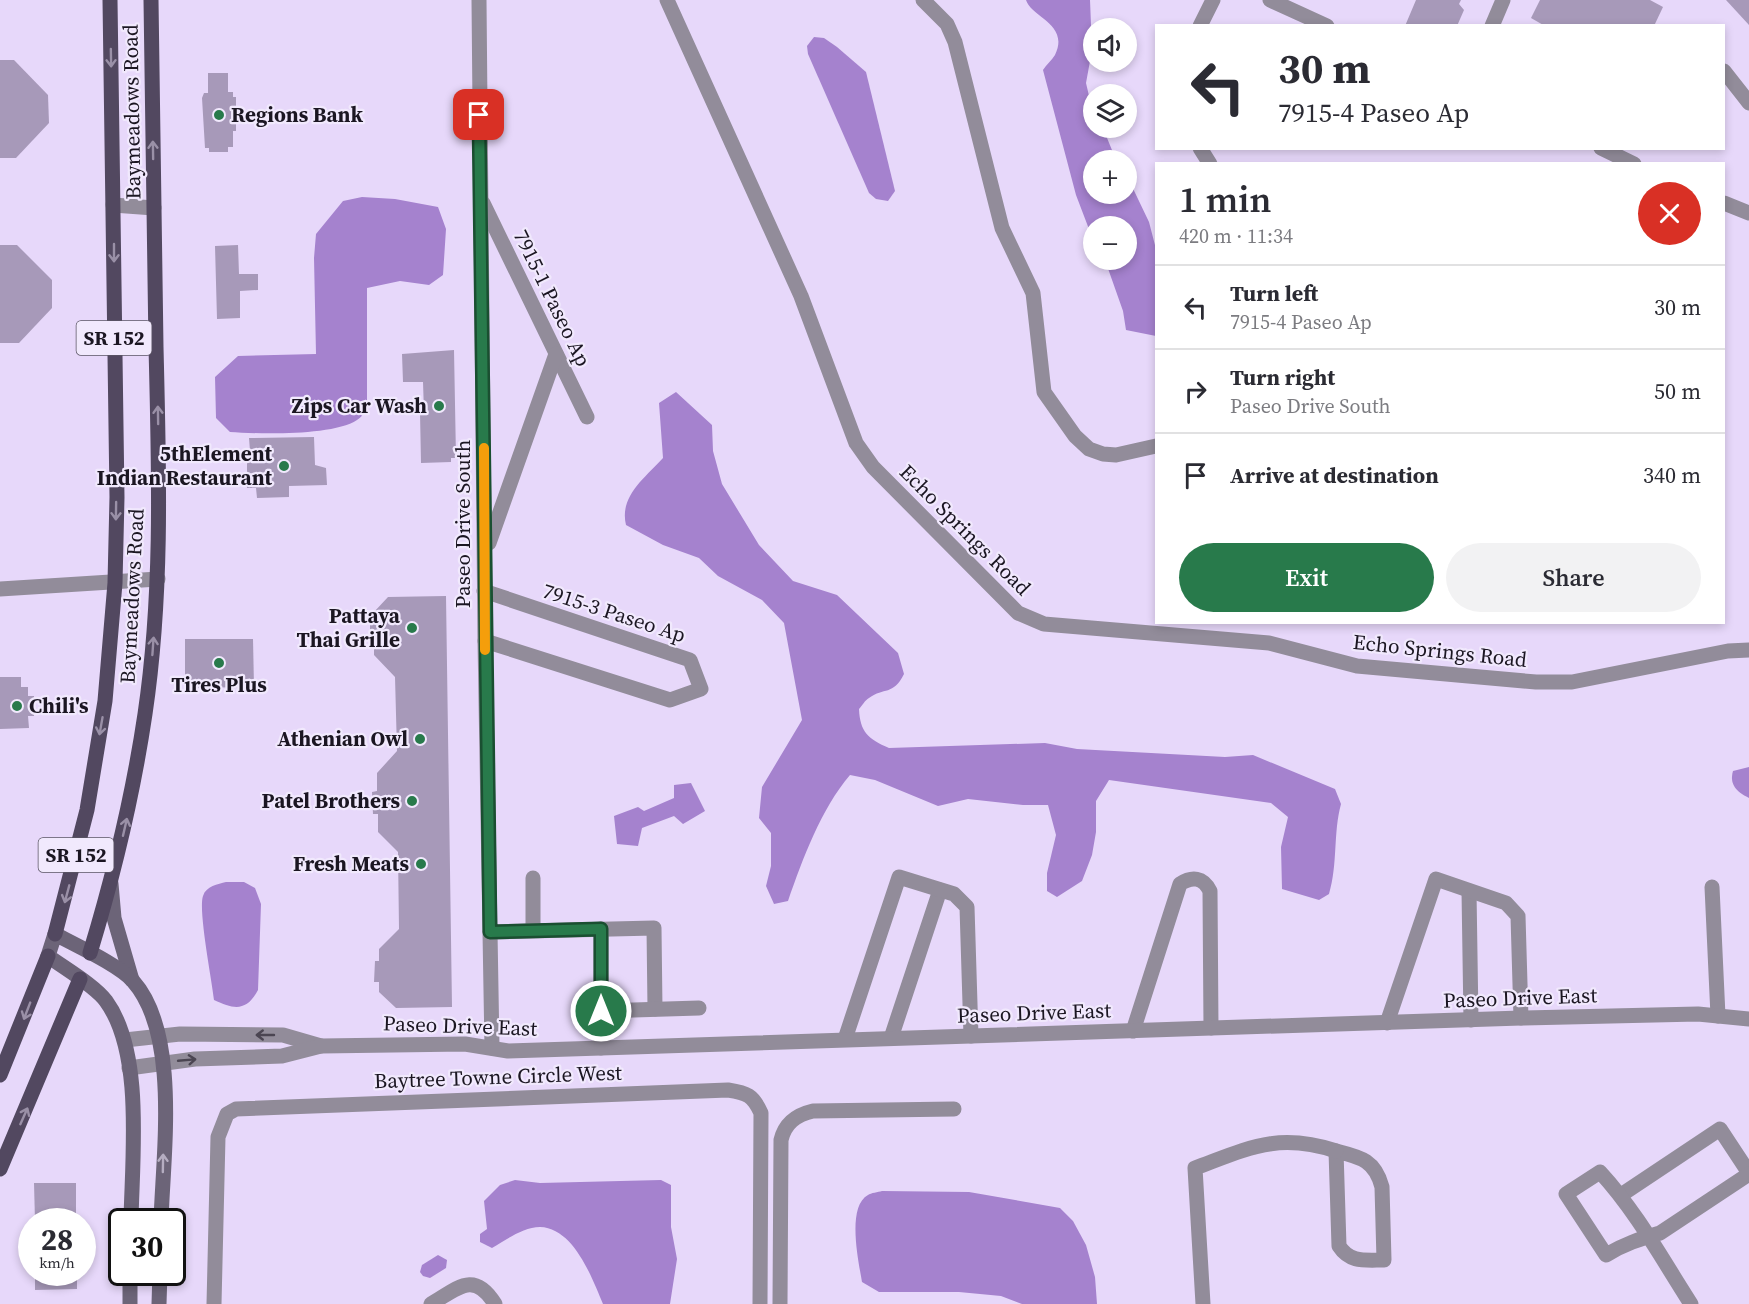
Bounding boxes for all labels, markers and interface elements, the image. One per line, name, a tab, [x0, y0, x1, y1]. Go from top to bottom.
map controls	[1083, 18, 1137, 270]
button: sound	[1083, 18, 1137, 72]
street label: Baymeadows Road	[115, 24, 148, 200]
text: 30 m	[1278, 39, 1371, 97]
one-way arrow	[105, 48, 117, 68]
icon: left	[1179, 48, 1257, 126]
button: layers	[1083, 84, 1137, 138]
pin	[453, 89, 504, 140]
text: 7915-4 Paseo Ap	[1278, 94, 1469, 131]
icon: arrive	[462, 98, 495, 131]
place label: Regions Bank	[231, 100, 364, 129]
marker: Regions Bank	[212, 108, 226, 122]
one-way arrow	[148, 140, 159, 160]
button: +	[1083, 150, 1137, 204]
text: 1 min	[1179, 175, 1271, 224]
button: close	[1638, 182, 1701, 245]
button: −	[1083, 216, 1137, 270]
text: 420 m · 11:34	[1179, 222, 1293, 250]
street label: 7915-1 Paseo Ap	[507, 225, 598, 371]
one-way arrow	[108, 243, 120, 263]
text: Turn left	[1230, 278, 1318, 308]
icon: left	[1179, 291, 1212, 324]
text: 30 m	[1654, 292, 1701, 322]
text: 7915-4 Paseo Ap	[1230, 308, 1372, 336]
road number: SR 152	[76, 321, 152, 355]
text: Turn right	[1230, 362, 1335, 392]
icon: right	[1179, 375, 1212, 408]
text: 50 m	[1654, 376, 1701, 406]
place label: Zips Car Wash	[292, 391, 427, 420]
text: Paseo Drive South	[1230, 392, 1391, 420]
marker: Zips Car Wash	[432, 399, 446, 413]
one-way arrow	[153, 406, 164, 426]
place label: 5thElement Indian Restaurant	[97, 439, 272, 492]
street label: Paseo Drive South	[448, 440, 477, 608]
street label: Echo Springs Road	[893, 458, 1037, 602]
marker: 5thElement Indian Restaurant	[277, 459, 291, 473]
icon: arrive	[1179, 459, 1212, 492]
text: Arrive at destination	[1230, 460, 1439, 490]
text: 340 m	[1643, 460, 1701, 490]
one-way arrow	[111, 501, 122, 521]
street label: Baymeadows Road	[112, 508, 151, 684]
button: Exit	[1179, 543, 1434, 612]
button: Share	[1446, 543, 1701, 612]
street label: 7915-3 Paseo Ap	[539, 576, 689, 649]
place label: Pattaya Thai Grille	[297, 601, 401, 654]
marker: Pattaya Thai Grille	[405, 621, 419, 635]
street label: Echo Springs Road	[1352, 627, 1529, 674]
one-way arrow	[148, 637, 159, 657]
marker: Tires Plus	[212, 656, 226, 670]
place label: Tires Plus	[171, 670, 267, 699]
place label: Chili's	[29, 691, 89, 720]
marker: Chili's	[10, 699, 24, 713]
one-way arrow	[95, 716, 106, 735]
place label: Athenian Owl	[277, 724, 408, 753]
marker: Athenian Owl	[413, 732, 427, 746]
place label: Patel Brothers	[262, 786, 400, 815]
marker: Patel Brothers	[405, 794, 419, 808]
one-way arrow	[119, 818, 131, 837]
road number: SR 152	[38, 838, 113, 872]
place label: Fresh Meats	[293, 849, 409, 878]
marker: Fresh Meats	[414, 857, 428, 871]
one-way arrow	[60, 884, 72, 903]
position arrow	[569, 979, 633, 1043]
street label: Paseo Drive East	[1442, 980, 1598, 1015]
street label: Paseo Drive East	[956, 995, 1112, 1030]
one-way arrow	[21, 1001, 32, 1020]
street label: Paseo Drive East	[382, 1008, 538, 1043]
one-way arrow	[255, 1029, 275, 1041]
one-way arrow	[176, 1054, 196, 1065]
street label: Baytree Towne Circle West	[374, 1058, 623, 1095]
one-way arrow	[19, 1107, 30, 1125]
one-way arrow	[157, 1153, 168, 1173]
speed limit sign: 30	[108, 1208, 186, 1286]
text: 28	[41, 1219, 73, 1260]
text: km/h	[39, 1252, 75, 1273]

